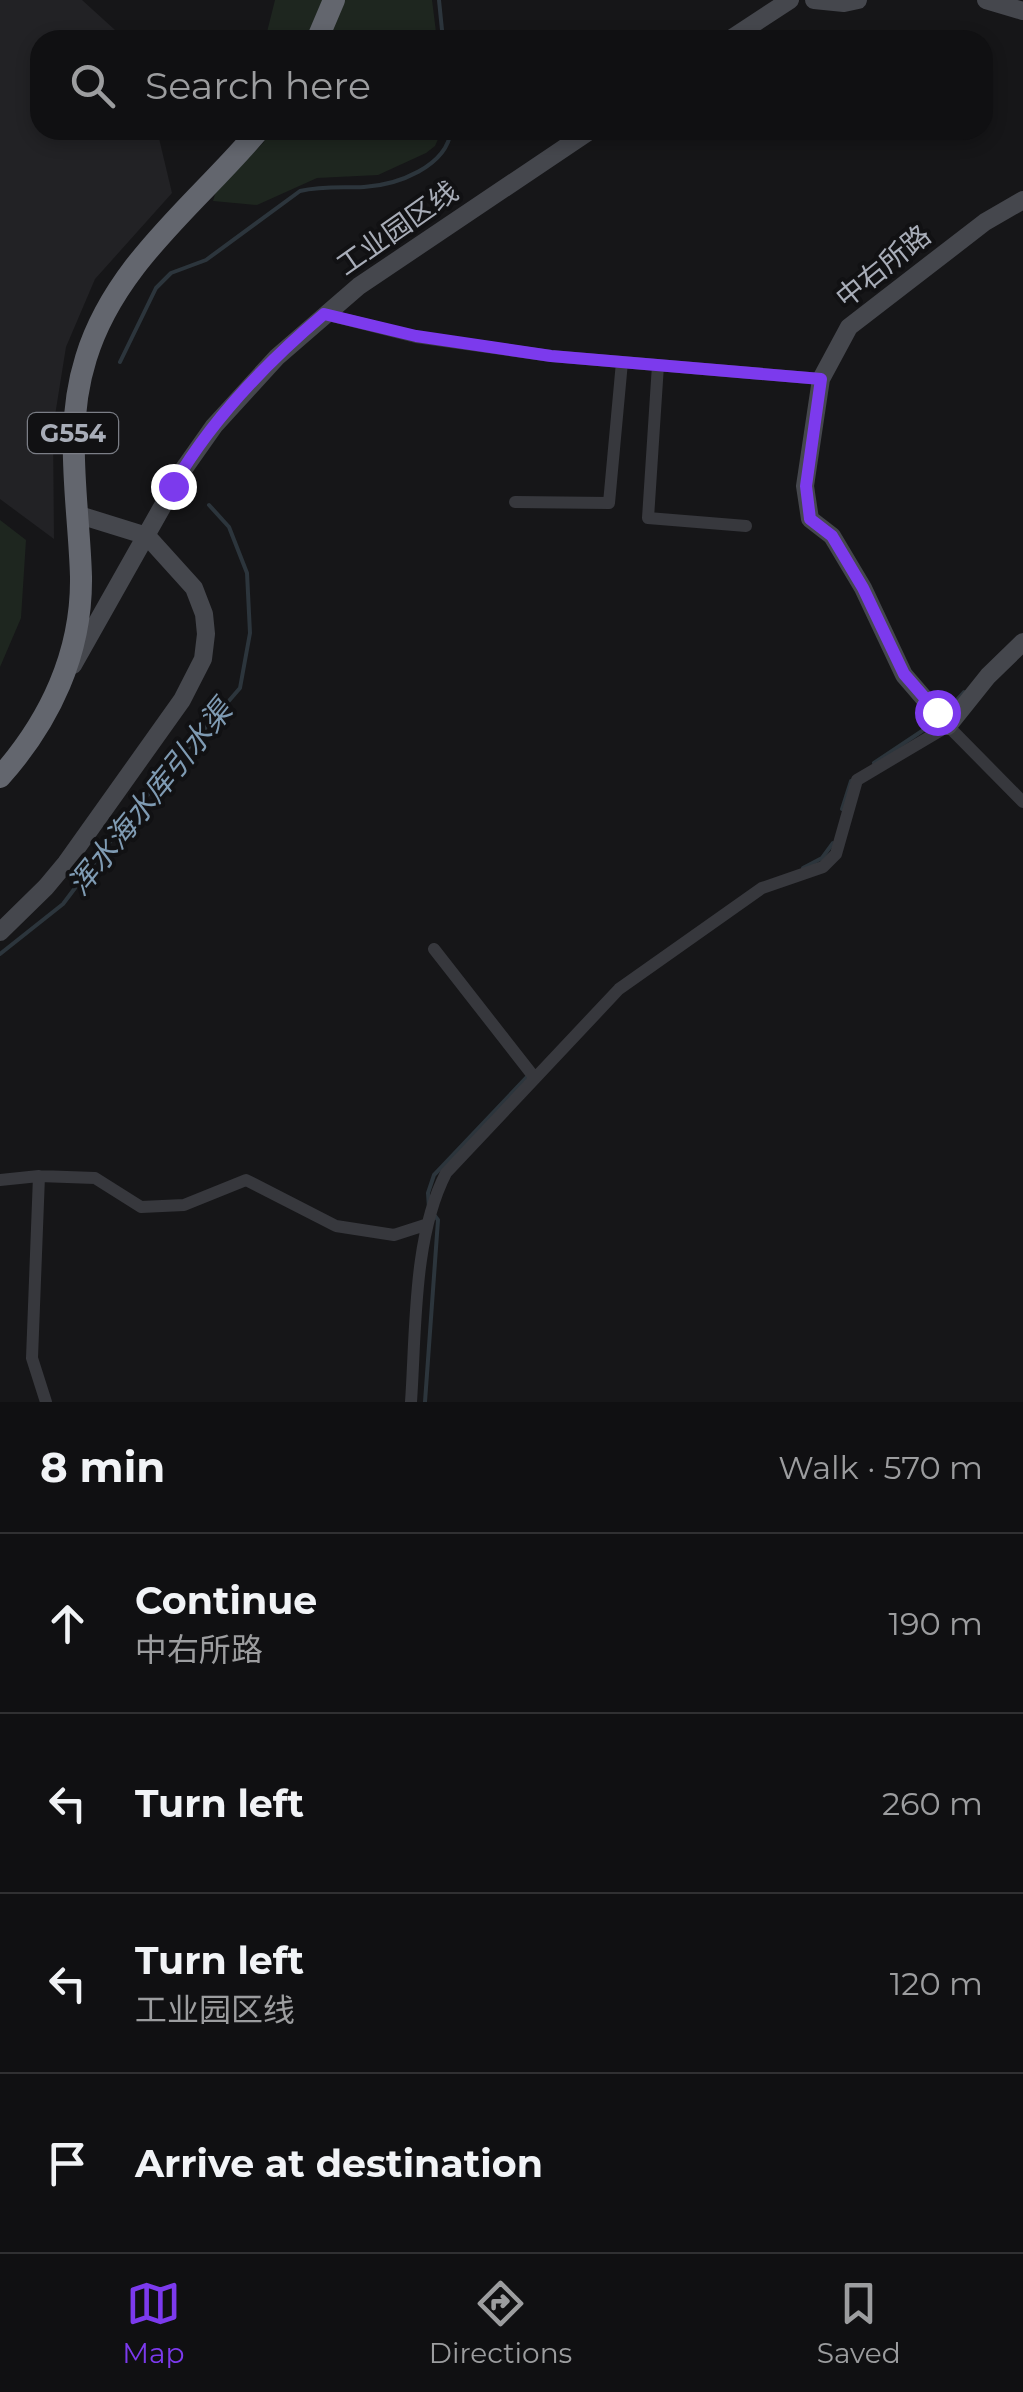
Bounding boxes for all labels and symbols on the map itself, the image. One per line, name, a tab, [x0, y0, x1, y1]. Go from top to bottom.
street label: 工业园区线	[330, 174, 464, 282]
street label: 中右所路	[829, 218, 937, 314]
road number: G554	[28, 413, 118, 453]
route end	[151, 464, 197, 510]
water label: 浑水海水库引水渠	[60, 690, 242, 903]
route start	[915, 690, 961, 736]

